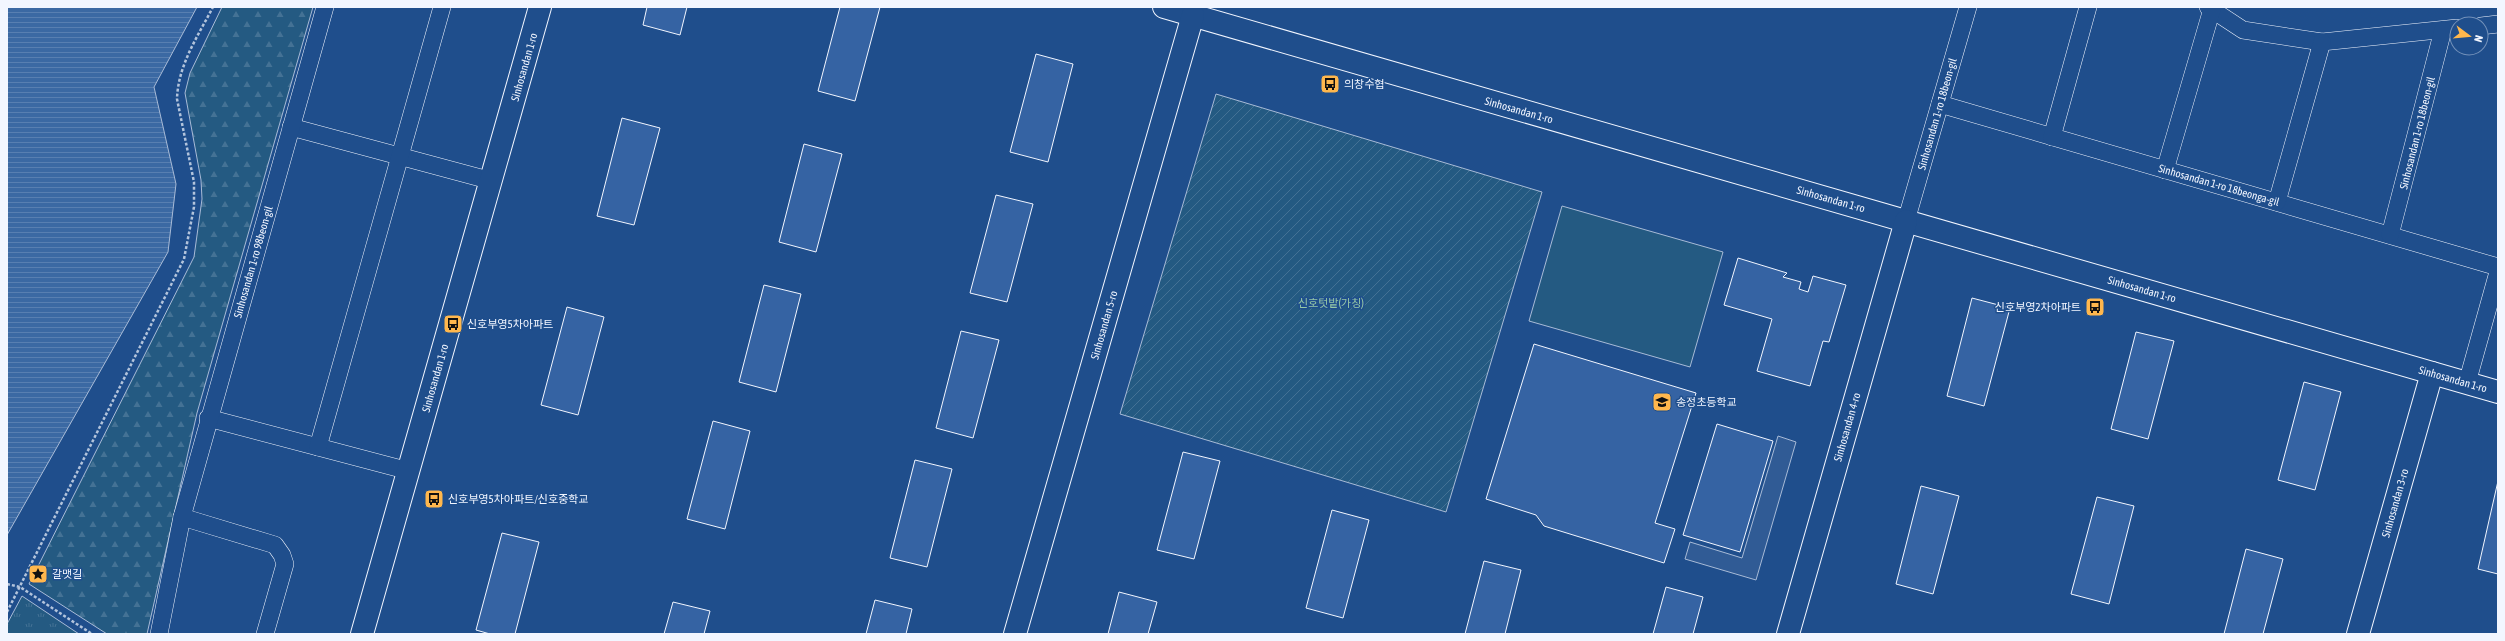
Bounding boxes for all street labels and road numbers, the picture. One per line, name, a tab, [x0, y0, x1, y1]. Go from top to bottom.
street label: Sinhosandan 1-ro	[509, 32, 539, 102]
street label: Sinhosandan 1-ro 18beon-gil	[1915, 57, 1959, 171]
street label: Sinhosandan 1-ro 18beon-gil	[2397, 75, 2437, 191]
street label: Sinhosandan 1-ro	[1484, 95, 1554, 125]
street label: Sinhosandan 1-ro 18beonga-gil	[2157, 162, 2281, 208]
street label: Sinhosandan 1-ro	[1796, 184, 1866, 214]
street label: Sinhosandan 1-ro 98beon-gil	[231, 205, 275, 319]
street label: Sinhosandan 1-ro	[2107, 274, 2177, 304]
street label: Sinhosandan 5-ro	[1088, 289, 1120, 361]
street label: Sinhosandan 1-ro	[420, 343, 450, 413]
street label: Sinhosandan 1-ro	[2418, 364, 2488, 394]
street label: Sinhosandan 4-ro	[1831, 391, 1863, 463]
street label: Sinhosandan 3-ro	[2379, 467, 2411, 539]

